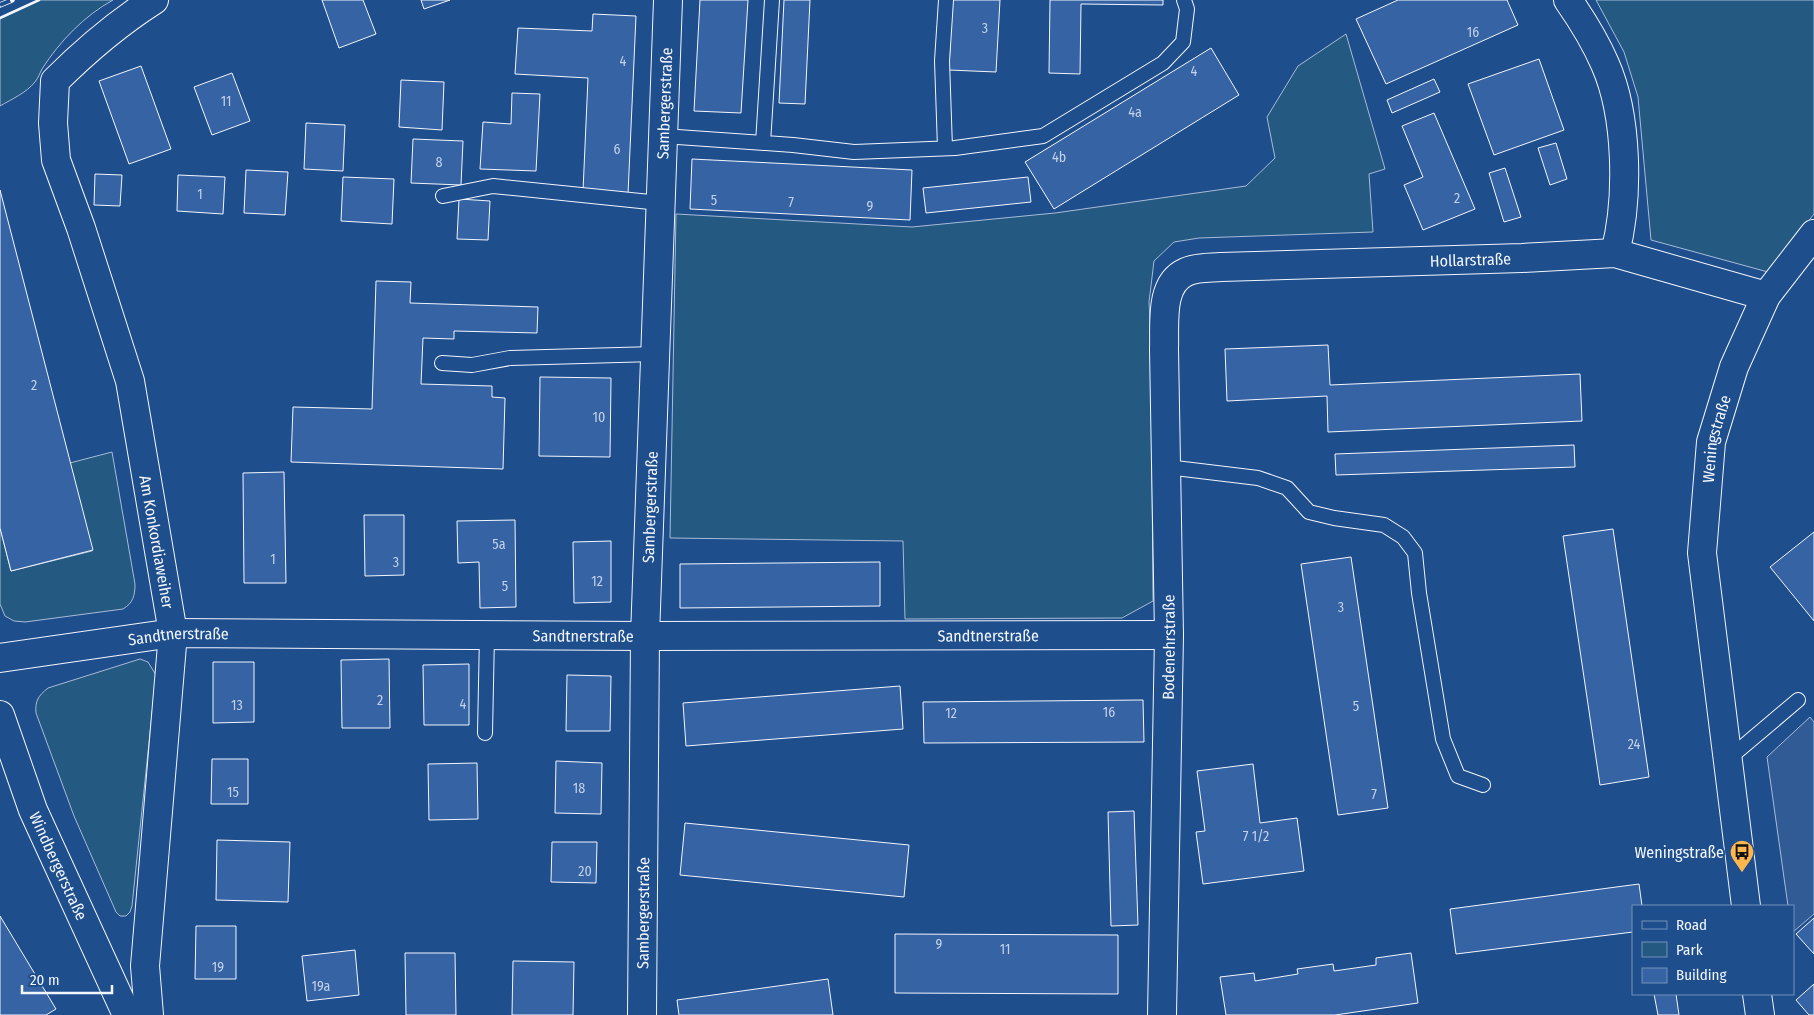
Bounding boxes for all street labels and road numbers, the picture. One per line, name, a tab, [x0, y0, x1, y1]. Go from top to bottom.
street label: Sambergerstraße	[653, 47, 676, 160]
street label: Hollarstraße	[1430, 249, 1511, 271]
street label: Weningstraße	[1699, 393, 1735, 484]
street label: Sambergerstraße	[639, 451, 662, 563]
street label: Am Konkordiaweiher	[135, 474, 178, 611]
street label: Bodenehrstraße	[1159, 594, 1179, 700]
street label: Sandtnerstraße	[127, 624, 229, 649]
street label: Sandtnerstraße	[533, 626, 634, 646]
street label: Sandtnerstraße	[938, 626, 1039, 645]
street label: Windbergerstraße	[25, 809, 91, 923]
street label: Sambergerstraße	[633, 857, 653, 969]

